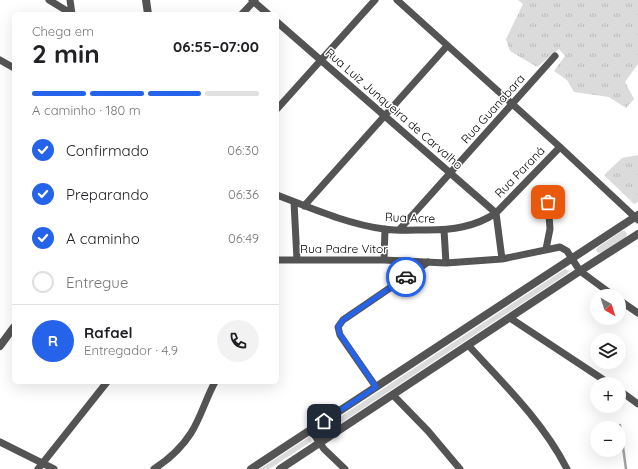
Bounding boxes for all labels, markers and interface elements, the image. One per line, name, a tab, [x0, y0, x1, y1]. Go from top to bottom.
text: Chega em	[32, 23, 94, 39]
text: 2 min	[32, 37, 100, 70]
text: 06:55–07:00	[173, 37, 259, 56]
street label: Rua Luiz Junqueira de Carvalho	[323, 45, 466, 172]
street label: Rua Guanabara	[458, 71, 528, 146]
text: A caminho · 180 m	[32, 102, 141, 118]
icon: check	[32, 139, 54, 161]
text: Confirmado	[66, 141, 149, 160]
text: 06:30	[227, 142, 259, 158]
street label: Rua Paraná	[491, 143, 548, 200]
icon: check	[32, 183, 54, 205]
text: Preparando	[66, 185, 149, 204]
pin	[531, 185, 565, 219]
text: 06:36	[228, 186, 259, 202]
icon: bag	[537, 191, 559, 213]
street label: Rua Acre	[385, 209, 436, 226]
icon: check	[32, 227, 54, 249]
text: A caminho	[66, 229, 140, 248]
text: 06:49	[228, 230, 259, 246]
street label: Rua Padre Vitor	[300, 241, 388, 256]
courier	[386, 257, 426, 297]
icon: car	[395, 266, 417, 288]
text: Entregue	[66, 273, 128, 292]
north arrow	[590, 289, 626, 325]
map controls	[590, 289, 626, 457]
button: phone	[217, 320, 259, 362]
text: Rafael	[84, 323, 133, 342]
text: R	[48, 331, 58, 350]
button: layers	[590, 333, 626, 369]
text: Entregador · 4.9	[84, 342, 178, 358]
button: +	[590, 377, 626, 413]
pin	[307, 404, 341, 438]
icon: home	[313, 410, 335, 432]
button: −	[590, 421, 626, 457]

